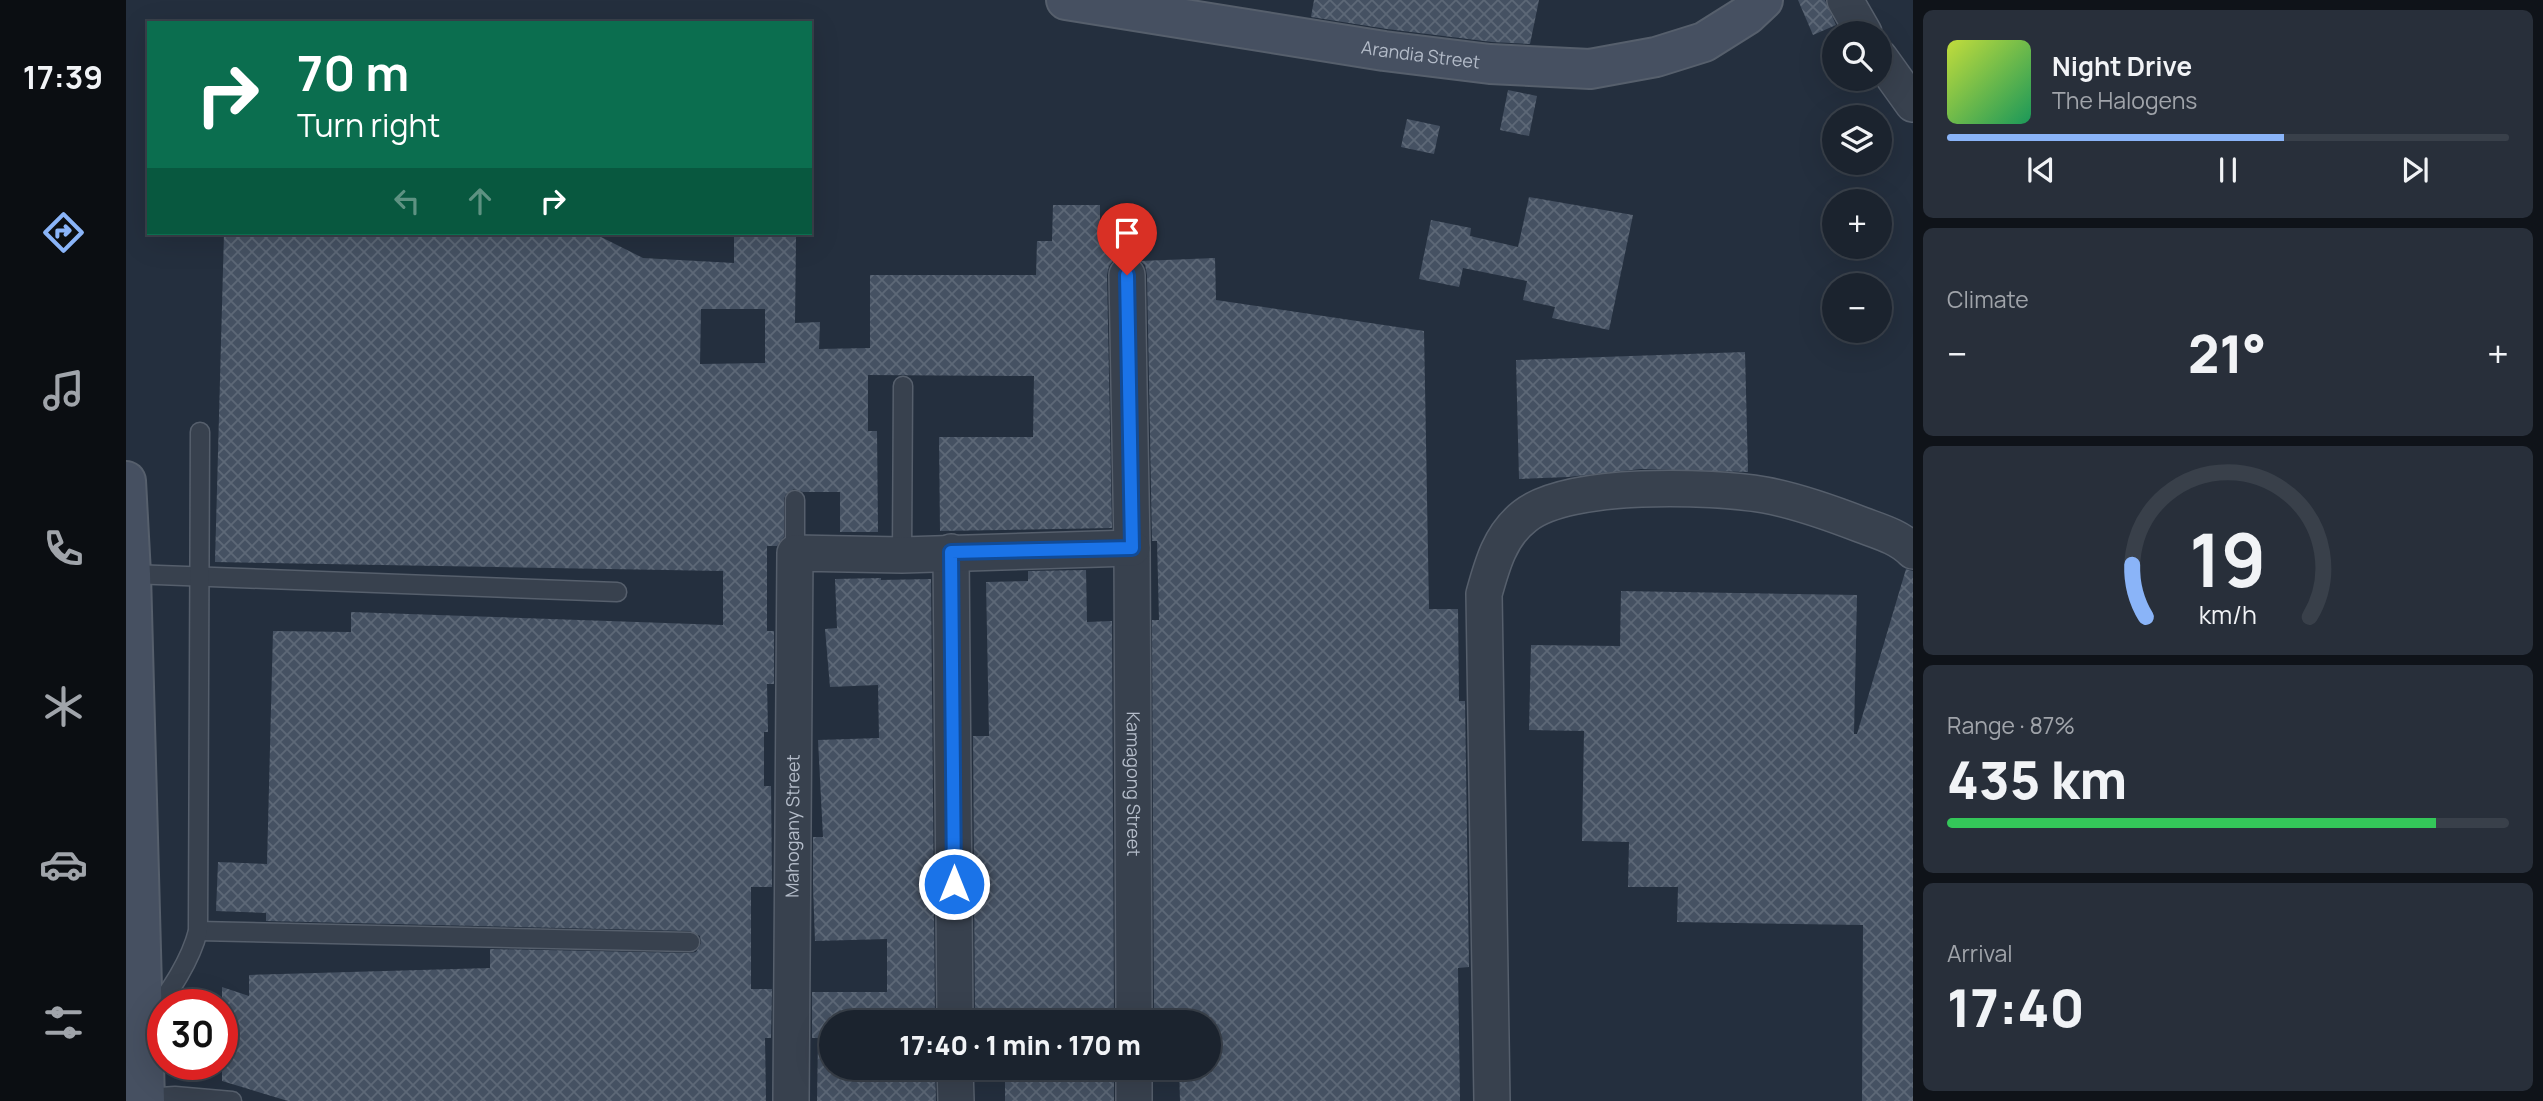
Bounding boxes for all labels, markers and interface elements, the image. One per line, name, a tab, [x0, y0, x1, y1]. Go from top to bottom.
map controls	[1822, 21, 1892, 343]
button: search	[1822, 21, 1892, 91]
street label: Arandia Street	[1360, 35, 1482, 74]
text: 70 m	[297, 39, 409, 106]
text: Night Drive	[2052, 48, 2192, 84]
icon: right	[182, 49, 273, 140]
text: 17:39	[23, 55, 103, 99]
text: The Halogens	[2052, 84, 2197, 116]
text: Turn right	[297, 103, 440, 147]
button: layers	[1822, 105, 1892, 175]
icon: previous	[2022, 151, 2060, 189]
icon: pause	[2209, 151, 2247, 189]
icon: next	[2396, 151, 2434, 189]
icon: left	[388, 182, 426, 220]
icon: ahead	[461, 182, 499, 220]
icon: right	[534, 182, 572, 220]
button: +	[1822, 189, 1892, 259]
pin	[1097, 203, 1157, 275]
icon: directions	[39, 208, 88, 257]
icon: arrive	[1108, 214, 1146, 252]
button: −	[1822, 273, 1892, 343]
text: Climate	[1947, 283, 2029, 315]
text: 21°	[2188, 318, 2267, 389]
text: −	[1947, 327, 1968, 379]
text: +	[2487, 327, 2509, 379]
icon: music	[39, 366, 88, 415]
text: 19	[2189, 509, 2267, 609]
icon: phone	[39, 524, 88, 573]
text: km/h	[2199, 596, 2257, 631]
icon: climate	[39, 682, 88, 731]
text: Range · 87%	[1947, 709, 2075, 741]
street label: Kamagong Street	[1122, 711, 1146, 857]
text: 435 km	[1947, 744, 2127, 815]
street label: Mahogany Street	[779, 754, 805, 898]
icon: car	[39, 840, 88, 889]
position arrow	[917, 847, 991, 921]
text: Arrival	[1947, 937, 2013, 969]
text: 17:40	[1947, 972, 2085, 1043]
speed limit sign: 30	[147, 989, 238, 1080]
icon: filters	[39, 998, 88, 1047]
text: 17:40 · 1 min · 170 m	[899, 1027, 1141, 1063]

